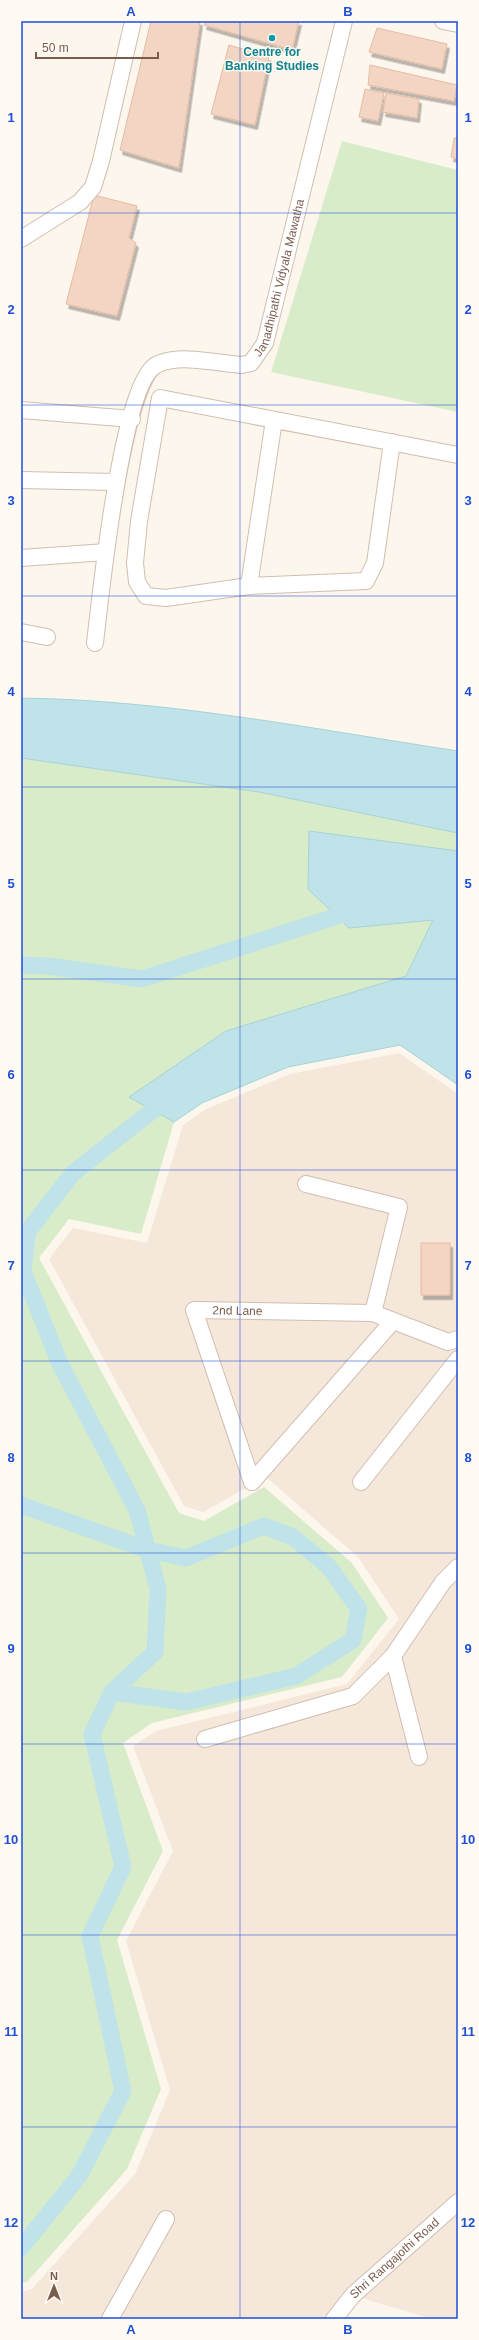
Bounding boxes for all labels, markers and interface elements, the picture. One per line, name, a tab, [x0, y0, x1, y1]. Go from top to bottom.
text: A	[126, 4, 136, 19]
text: B	[343, 4, 353, 19]
marker: Centre for Banking Studies	[267, 33, 277, 43]
scale bar	[36, 34, 158, 60]
text: 50 m	[42, 41, 69, 55]
place label: Centre for Banking Studies	[225, 45, 319, 73]
text: 1	[7, 110, 15, 125]
text: 1	[464, 110, 472, 125]
street label: Janadhipathi Vidyala Mawatha	[251, 197, 307, 359]
text: 2	[7, 302, 15, 317]
text: 2	[464, 302, 472, 317]
text: 3	[7, 493, 15, 508]
text: 3	[464, 493, 472, 508]
text: 4	[7, 684, 15, 699]
text: 4	[464, 684, 472, 699]
text: 5	[7, 876, 15, 891]
text: 5	[464, 876, 472, 891]
text: 6	[7, 1067, 15, 1082]
text: 6	[464, 1067, 472, 1082]
text: 7	[7, 1258, 15, 1273]
text: 7	[464, 1258, 472, 1273]
street label: 2nd Lane	[212, 1303, 263, 1318]
text: 8	[7, 1450, 15, 1465]
text: 8	[464, 1450, 472, 1465]
text: 9	[7, 1641, 15, 1656]
text: 9	[464, 1641, 472, 1656]
text: 10	[4, 1832, 18, 1847]
text: 10	[461, 1832, 475, 1847]
text: 11	[4, 2024, 18, 2039]
text: 11	[461, 2024, 475, 2039]
text: 12	[4, 2215, 18, 2230]
street label: Shri Rangajothi Road	[347, 2215, 442, 2301]
text: 12	[461, 2215, 475, 2230]
north arrow	[34, 2266, 74, 2306]
text: N	[50, 2270, 58, 2282]
text: A	[126, 2322, 136, 2337]
text: B	[343, 2322, 353, 2337]

